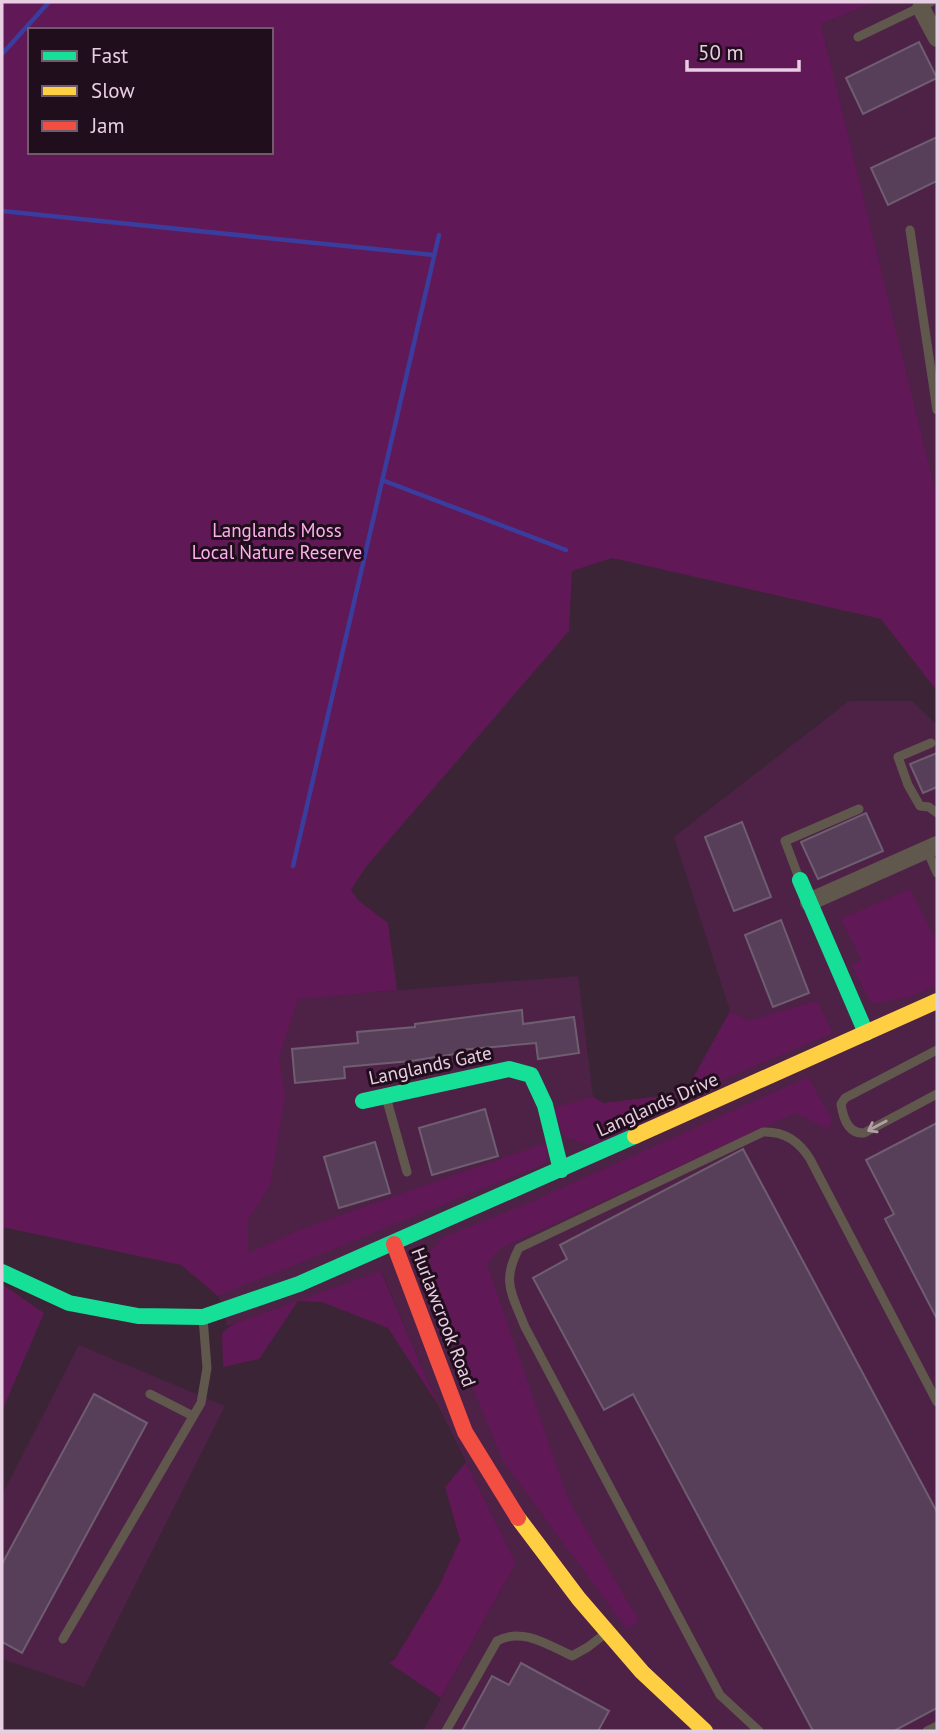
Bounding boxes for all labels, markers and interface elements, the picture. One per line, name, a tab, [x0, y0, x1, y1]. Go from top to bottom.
legend	[28, 28, 273, 154]
scale bar	[687, 28, 799, 72]
text: 50 m	[698, 39, 744, 66]
text: Fast	[91, 42, 128, 69]
text: Slow	[91, 77, 135, 104]
text: Jam	[90, 112, 125, 139]
park label: Langlands Moss Local Nature Reserve	[192, 518, 362, 564]
street label: Langlands Gate	[366, 1040, 494, 1090]
street label: Langlands Drive	[592, 1066, 722, 1142]
one-way arrow	[867, 1120, 888, 1133]
street label: Hurlawcrook Road	[406, 1244, 482, 1390]

